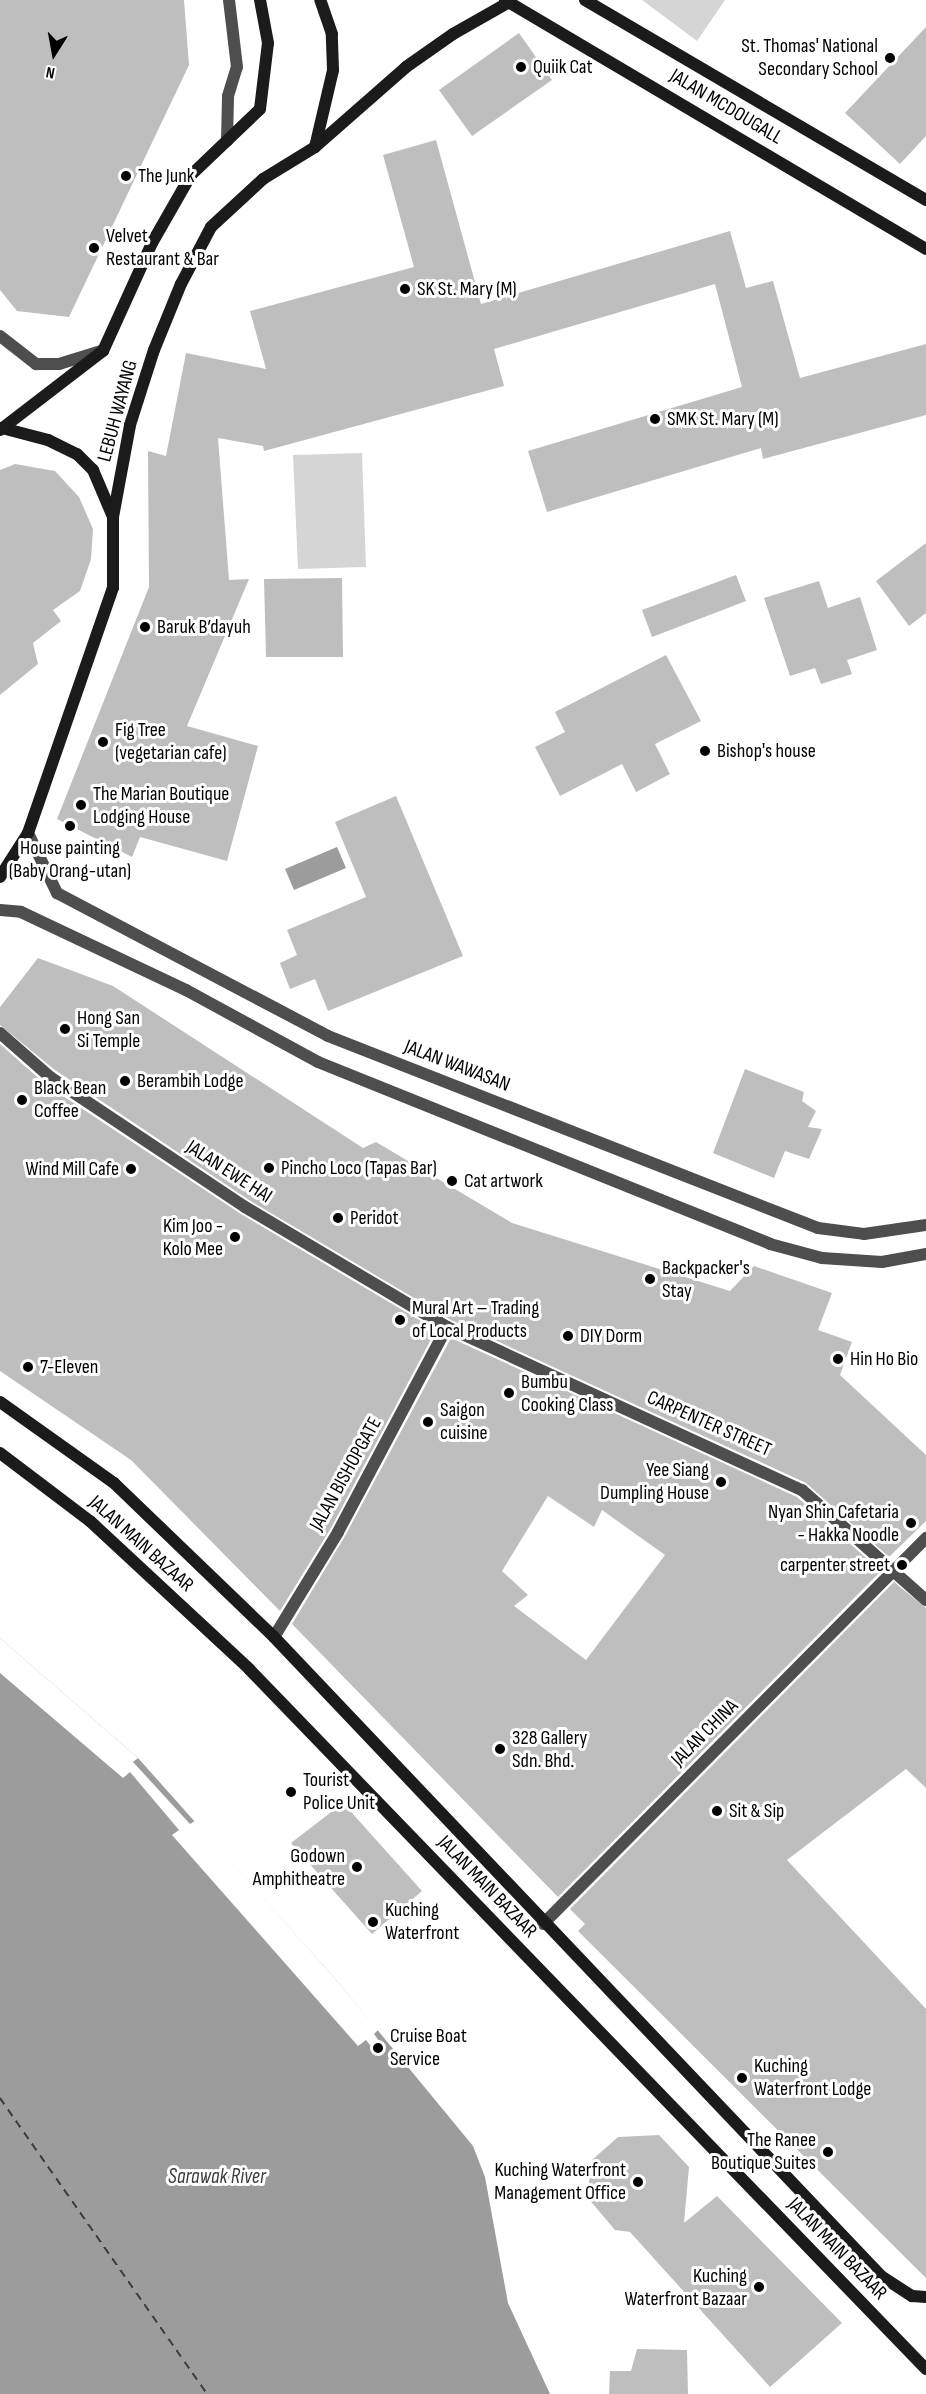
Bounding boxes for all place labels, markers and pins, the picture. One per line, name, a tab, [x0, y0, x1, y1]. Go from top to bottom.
place label: St. Thomas' National Secondary School	[741, 34, 878, 81]
marker: St. Thomas' National Secondary School	[883, 51, 897, 65]
place label: Quiik Cat	[533, 55, 593, 79]
marker: Quiik Cat	[514, 60, 528, 74]
place label: The Junk	[138, 164, 194, 188]
marker: The Junk	[119, 169, 133, 183]
place label: Velvet Restaurant & Bar	[106, 225, 219, 272]
marker: Velvet Restaurant & Bar	[87, 241, 101, 255]
place label: SK St. Mary (M)	[417, 277, 517, 301]
marker: SK St. Mary (M)	[398, 282, 412, 296]
place label: SMK St. Mary (M)	[667, 407, 778, 431]
marker: SMK St. Mary (M)	[648, 412, 662, 426]
place label: Baruk B’dayuh	[157, 615, 251, 639]
marker: Baruk B’dayuh	[138, 620, 152, 634]
place label: Fig Tree (vegetarian cafe)	[115, 718, 227, 765]
marker: Fig Tree (vegetarian cafe)	[96, 735, 110, 749]
place label: Bishop's house	[717, 739, 816, 763]
marker: Bishop's house	[698, 744, 712, 758]
place label: The Marian Boutique Lodging House	[93, 782, 229, 829]
marker: The Marian Boutique Lodging House	[74, 798, 88, 812]
marker: House painting (Baby Orang-utan)	[63, 819, 77, 833]
place label: House painting (Baby Orang-utan)	[9, 836, 131, 883]
place label: Hong San Si Temple	[77, 1006, 140, 1053]
marker: Hong San Si Temple	[58, 1022, 72, 1036]
place label: Berambih Lodge	[137, 1069, 243, 1093]
marker: Berambih Lodge	[118, 1074, 132, 1088]
place label: Black Bean Coffee	[34, 1076, 106, 1123]
marker: Black Bean Coffee	[15, 1093, 29, 1107]
place label: Pincho Loco (Tapas Bar)	[281, 1156, 437, 1180]
place label: Wind Mill Cafe	[26, 1157, 119, 1181]
marker: Pincho Loco (Tapas Bar)	[262, 1161, 276, 1175]
marker: Wind Mill Cafe	[124, 1162, 138, 1176]
place label: Cat artwork	[464, 1169, 543, 1193]
marker: Cat artwork	[445, 1174, 459, 1188]
place label: Peridot	[350, 1206, 399, 1230]
marker: Peridot	[331, 1211, 345, 1225]
place label: Kim Joo - Kolo Mee	[163, 1214, 223, 1261]
marker: Kim Joo - Kolo Mee	[228, 1230, 242, 1244]
place label: Backpacker's Stay	[662, 1256, 750, 1303]
marker: Backpacker's Stay	[643, 1272, 657, 1286]
place label: Mural Art – Trading of Local Products	[412, 1296, 539, 1343]
marker: Mural Art – Trading of Local Products	[393, 1313, 407, 1327]
place label: DIY Dorm	[580, 1324, 642, 1348]
marker: DIY Dorm	[561, 1329, 575, 1343]
place label: Hin Ho Bio	[850, 1347, 918, 1371]
marker: Hin Ho Bio	[831, 1352, 845, 1366]
place label: 7-Eleven	[40, 1355, 98, 1379]
marker: 7-Eleven	[21, 1360, 35, 1374]
place label: Bumbu Cooking Class	[521, 1370, 613, 1417]
marker: Bumbu Cooking Class	[502, 1386, 516, 1400]
place label: Saigon cuisine	[440, 1398, 488, 1445]
marker: Saigon cuisine	[421, 1415, 435, 1429]
place label: Yee Siang Dumpling House	[600, 1458, 709, 1505]
marker: Yee Siang Dumpling House	[714, 1475, 728, 1489]
place label: Nyan Shin Cafetaria - Hakka Noodle	[768, 1500, 899, 1547]
marker: Nyan Shin Cafetaria - Hakka Noodle	[904, 1516, 918, 1530]
place label: carpenter street	[780, 1553, 890, 1577]
marker: carpenter street	[895, 1558, 909, 1572]
place label: 328 Gallery Sdn. Bhd.	[512, 1726, 587, 1773]
marker: 328 Gallery Sdn. Bhd.	[493, 1742, 507, 1756]
place label: Tourist Police Unit	[303, 1768, 375, 1815]
marker: Tourist Police Unit	[284, 1785, 298, 1799]
place label: Sit & Sip	[729, 1799, 784, 1823]
marker: Sit & Sip	[710, 1804, 724, 1818]
place label: Godown Amphitheatre	[253, 1844, 345, 1891]
marker: Godown Amphitheatre	[350, 1860, 364, 1874]
place label: Kuching Waterfront	[385, 1898, 459, 1945]
marker: Kuching Waterfront	[366, 1915, 380, 1929]
place label: Cruise Boat Service	[390, 2024, 467, 2071]
marker: Cruise Boat Service	[371, 2041, 385, 2055]
place label: Kuching Waterfront Lodge	[754, 2054, 871, 2101]
marker: Kuching Waterfront Lodge	[735, 2071, 749, 2085]
place label: The Ranee Boutique Suites	[711, 2128, 816, 2175]
marker: The Ranee Boutique Suites	[821, 2145, 835, 2159]
place label: Kuching Waterfront Management Office	[494, 2158, 626, 2205]
marker: Kuching Waterfront Management Office	[631, 2175, 645, 2189]
place label: Kuching Waterfront Bazaar	[624, 2264, 747, 2311]
marker: Kuching Waterfront Bazaar	[752, 2280, 766, 2294]

